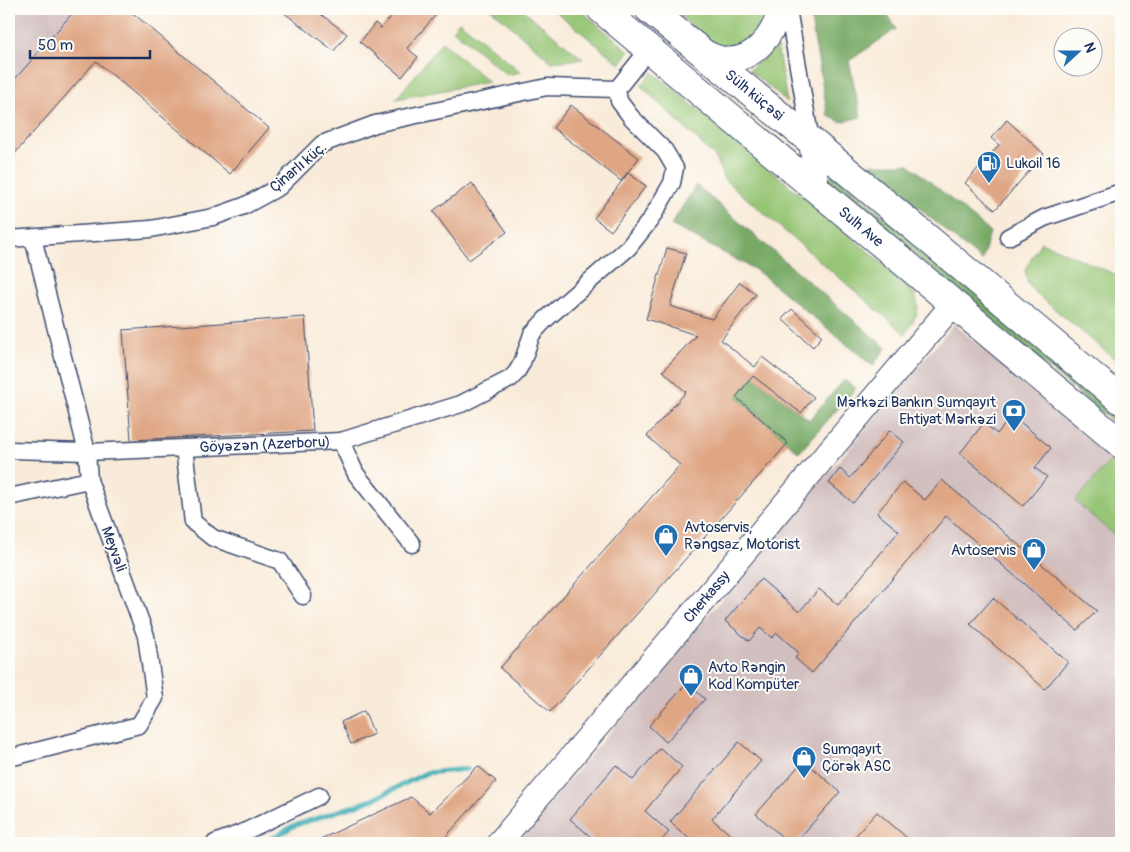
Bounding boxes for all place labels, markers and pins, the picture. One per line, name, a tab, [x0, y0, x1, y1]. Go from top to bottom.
fuel station icon: Lukoil 16	[976, 150, 1002, 184]
place label: Lukoil 16	[1006, 154, 1060, 173]
place label: Mərkəzi Bankın Sumqayıt Ehtiyat Mərkəzi	[837, 393, 997, 429]
bank icon: Mərkəzi Bankın Sumqayıt Ehtiyat Mərkəzi	[1001, 398, 1027, 432]
place label: Avtoservis, Rəngsaz, Motorist	[684, 518, 801, 554]
shop icon: Avtoservis, Rəngsaz, Motorist	[653, 523, 679, 557]
shop icon: Avtoservis	[1021, 537, 1047, 571]
place label: Avtoservis	[951, 541, 1016, 560]
place label: Avto Rəngin Kod Kompüter	[708, 658, 800, 694]
shop icon: Avto Rəngin Kod Kompüter	[678, 663, 704, 697]
place label: Sumqayıt Çörək ASC	[822, 740, 891, 776]
shop icon: Sumqayıt Çörək ASC	[791, 745, 817, 779]

